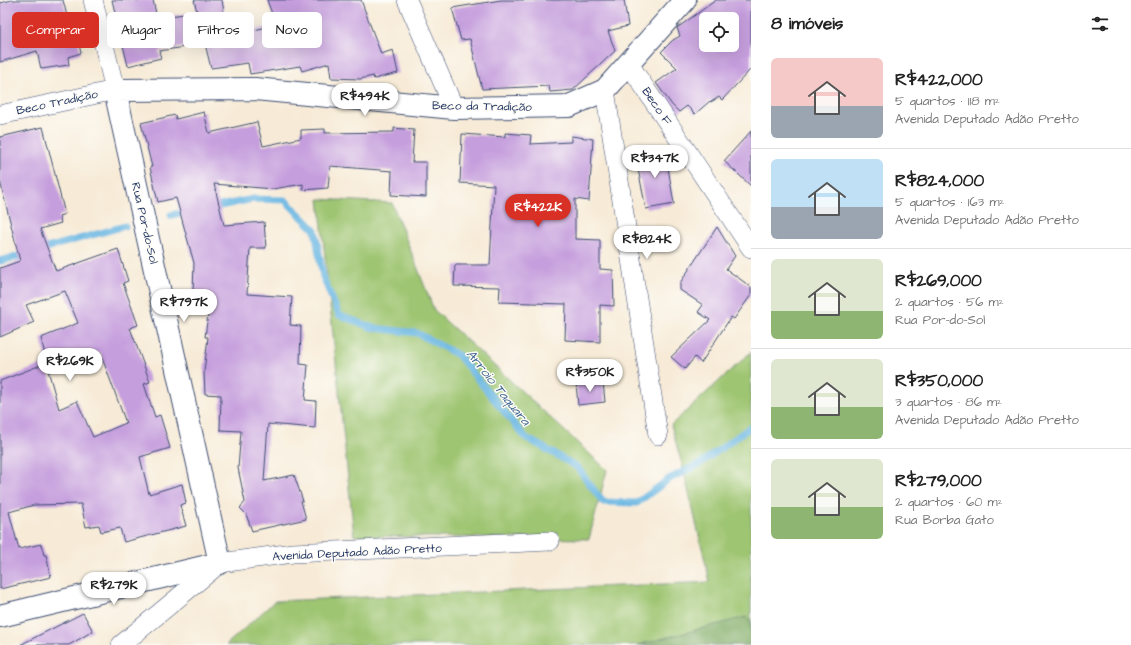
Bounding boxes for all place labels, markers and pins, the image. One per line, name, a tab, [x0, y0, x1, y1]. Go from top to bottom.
pin: R$494K	[332, 83, 398, 117]
pin: R$347K	[622, 145, 688, 179]
pin: R$422K	[505, 194, 571, 228]
pin: R$824K	[614, 226, 680, 260]
pin: R$797K	[151, 289, 217, 323]
pin: R$269K	[37, 348, 103, 382]
pin: R$350K	[557, 359, 623, 393]
pin: R$279K	[81, 572, 147, 606]

